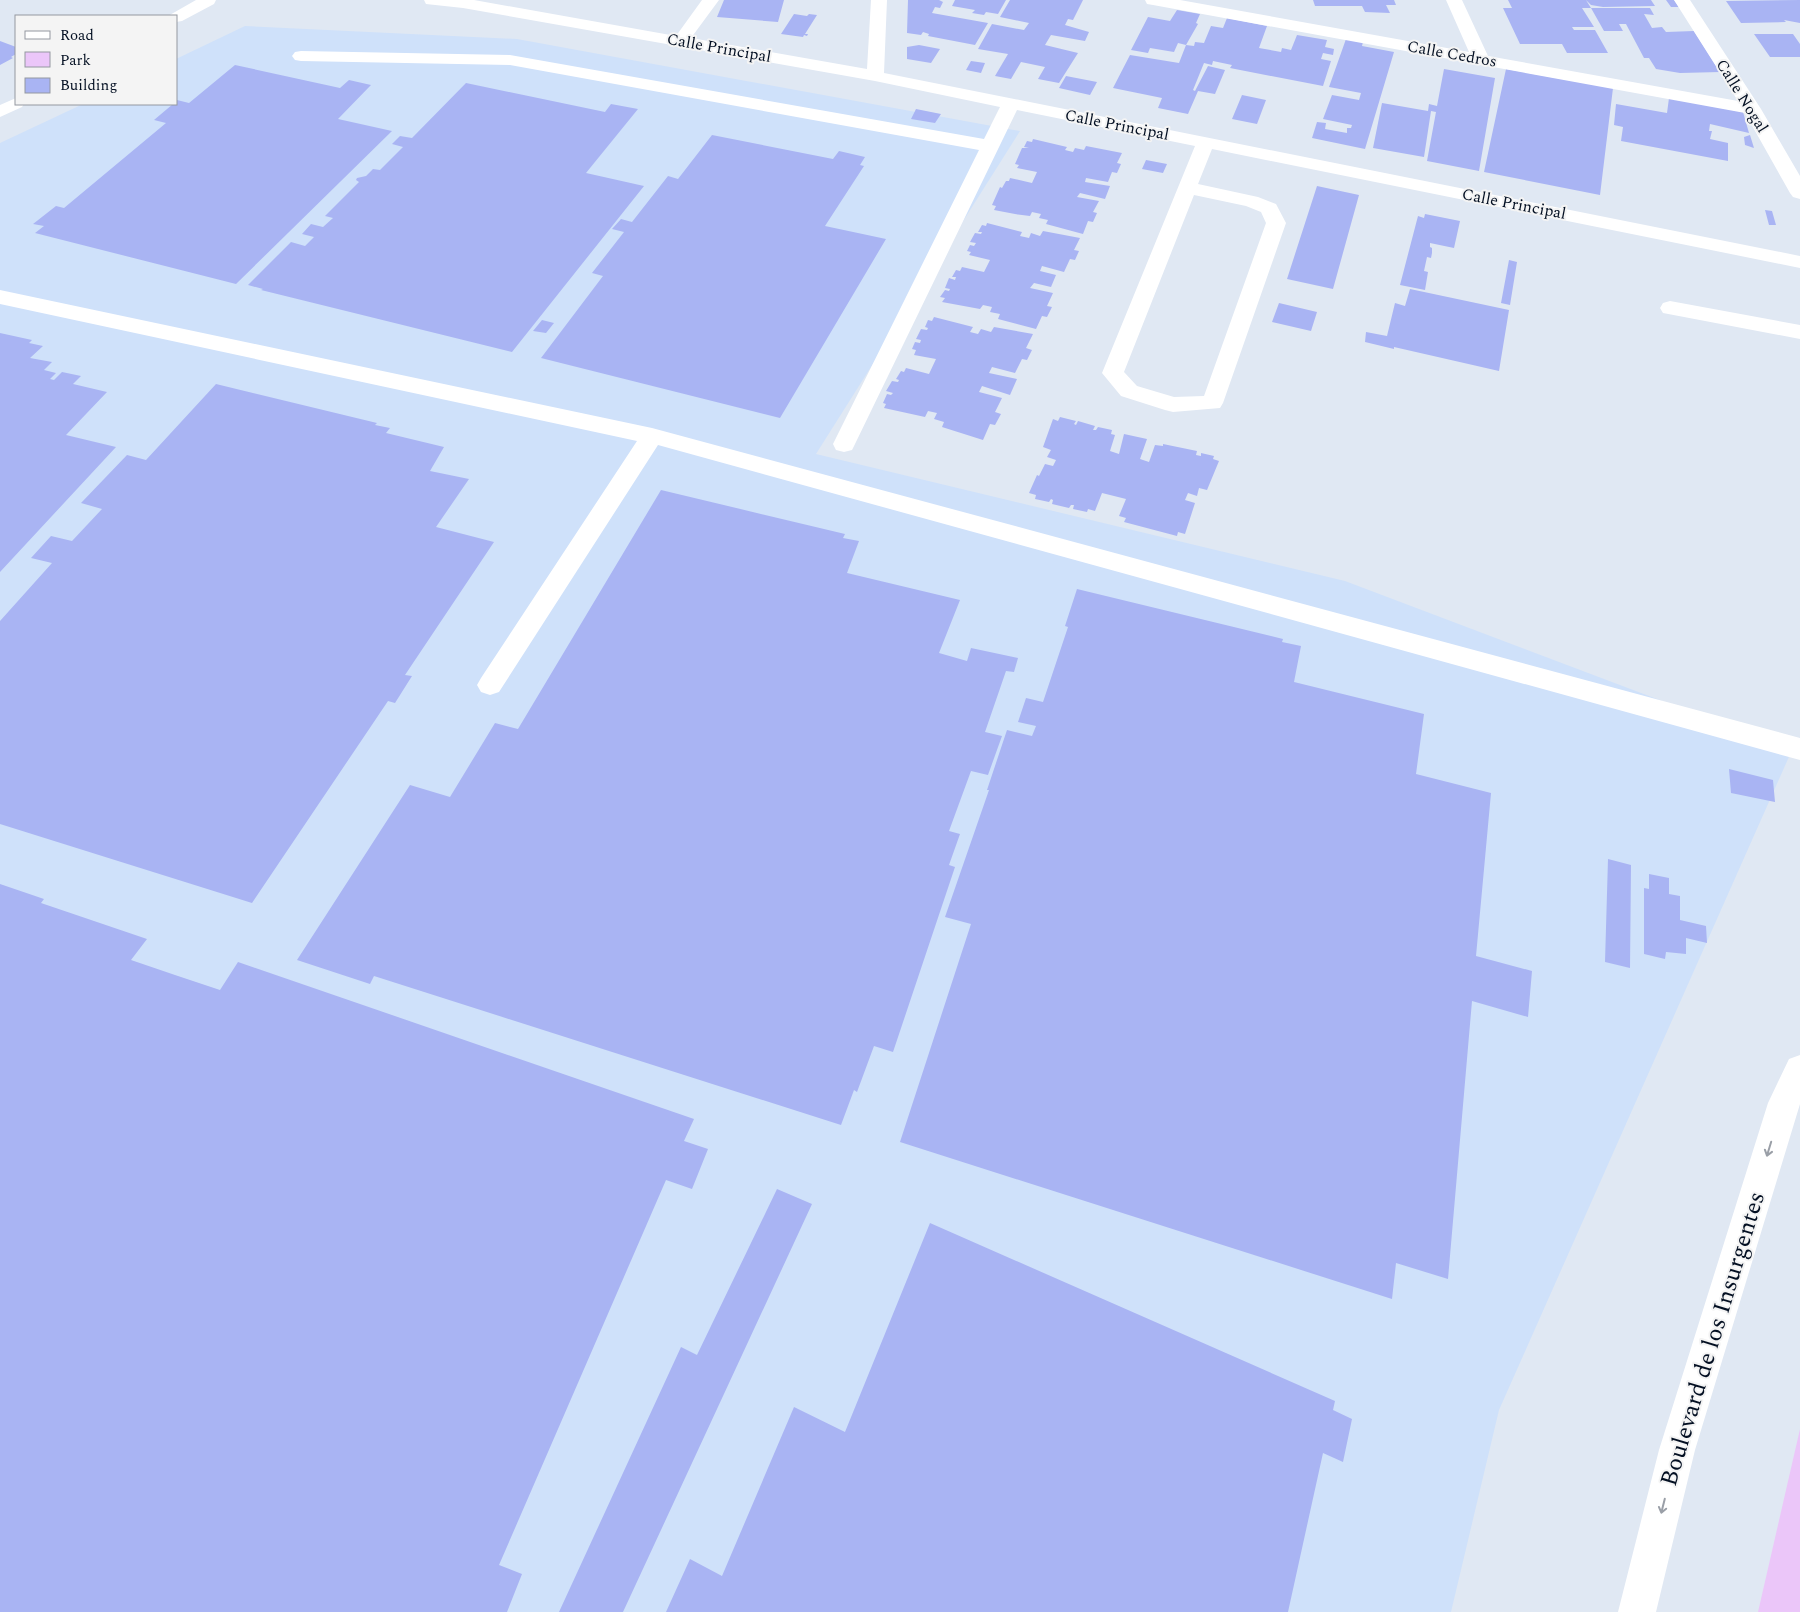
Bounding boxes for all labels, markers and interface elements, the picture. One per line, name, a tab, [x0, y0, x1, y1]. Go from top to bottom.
legend	[15, 15, 178, 105]
text: Road	[60, 24, 94, 47]
street label: Calle Principal	[665, 27, 773, 69]
street label: Calle Cedros	[1405, 34, 1499, 74]
text: Park	[60, 49, 91, 72]
street label: Calle Nogal	[1710, 54, 1774, 138]
text: Building	[60, 74, 117, 97]
street label: Calle Principal	[1063, 103, 1171, 147]
street label: Calle Principal	[1460, 182, 1568, 226]
one-way arrow	[1764, 1141, 1774, 1157]
street label: Boulevard de los Insurgentes	[1651, 1187, 1775, 1491]
one-way arrow	[1658, 1498, 1667, 1514]

